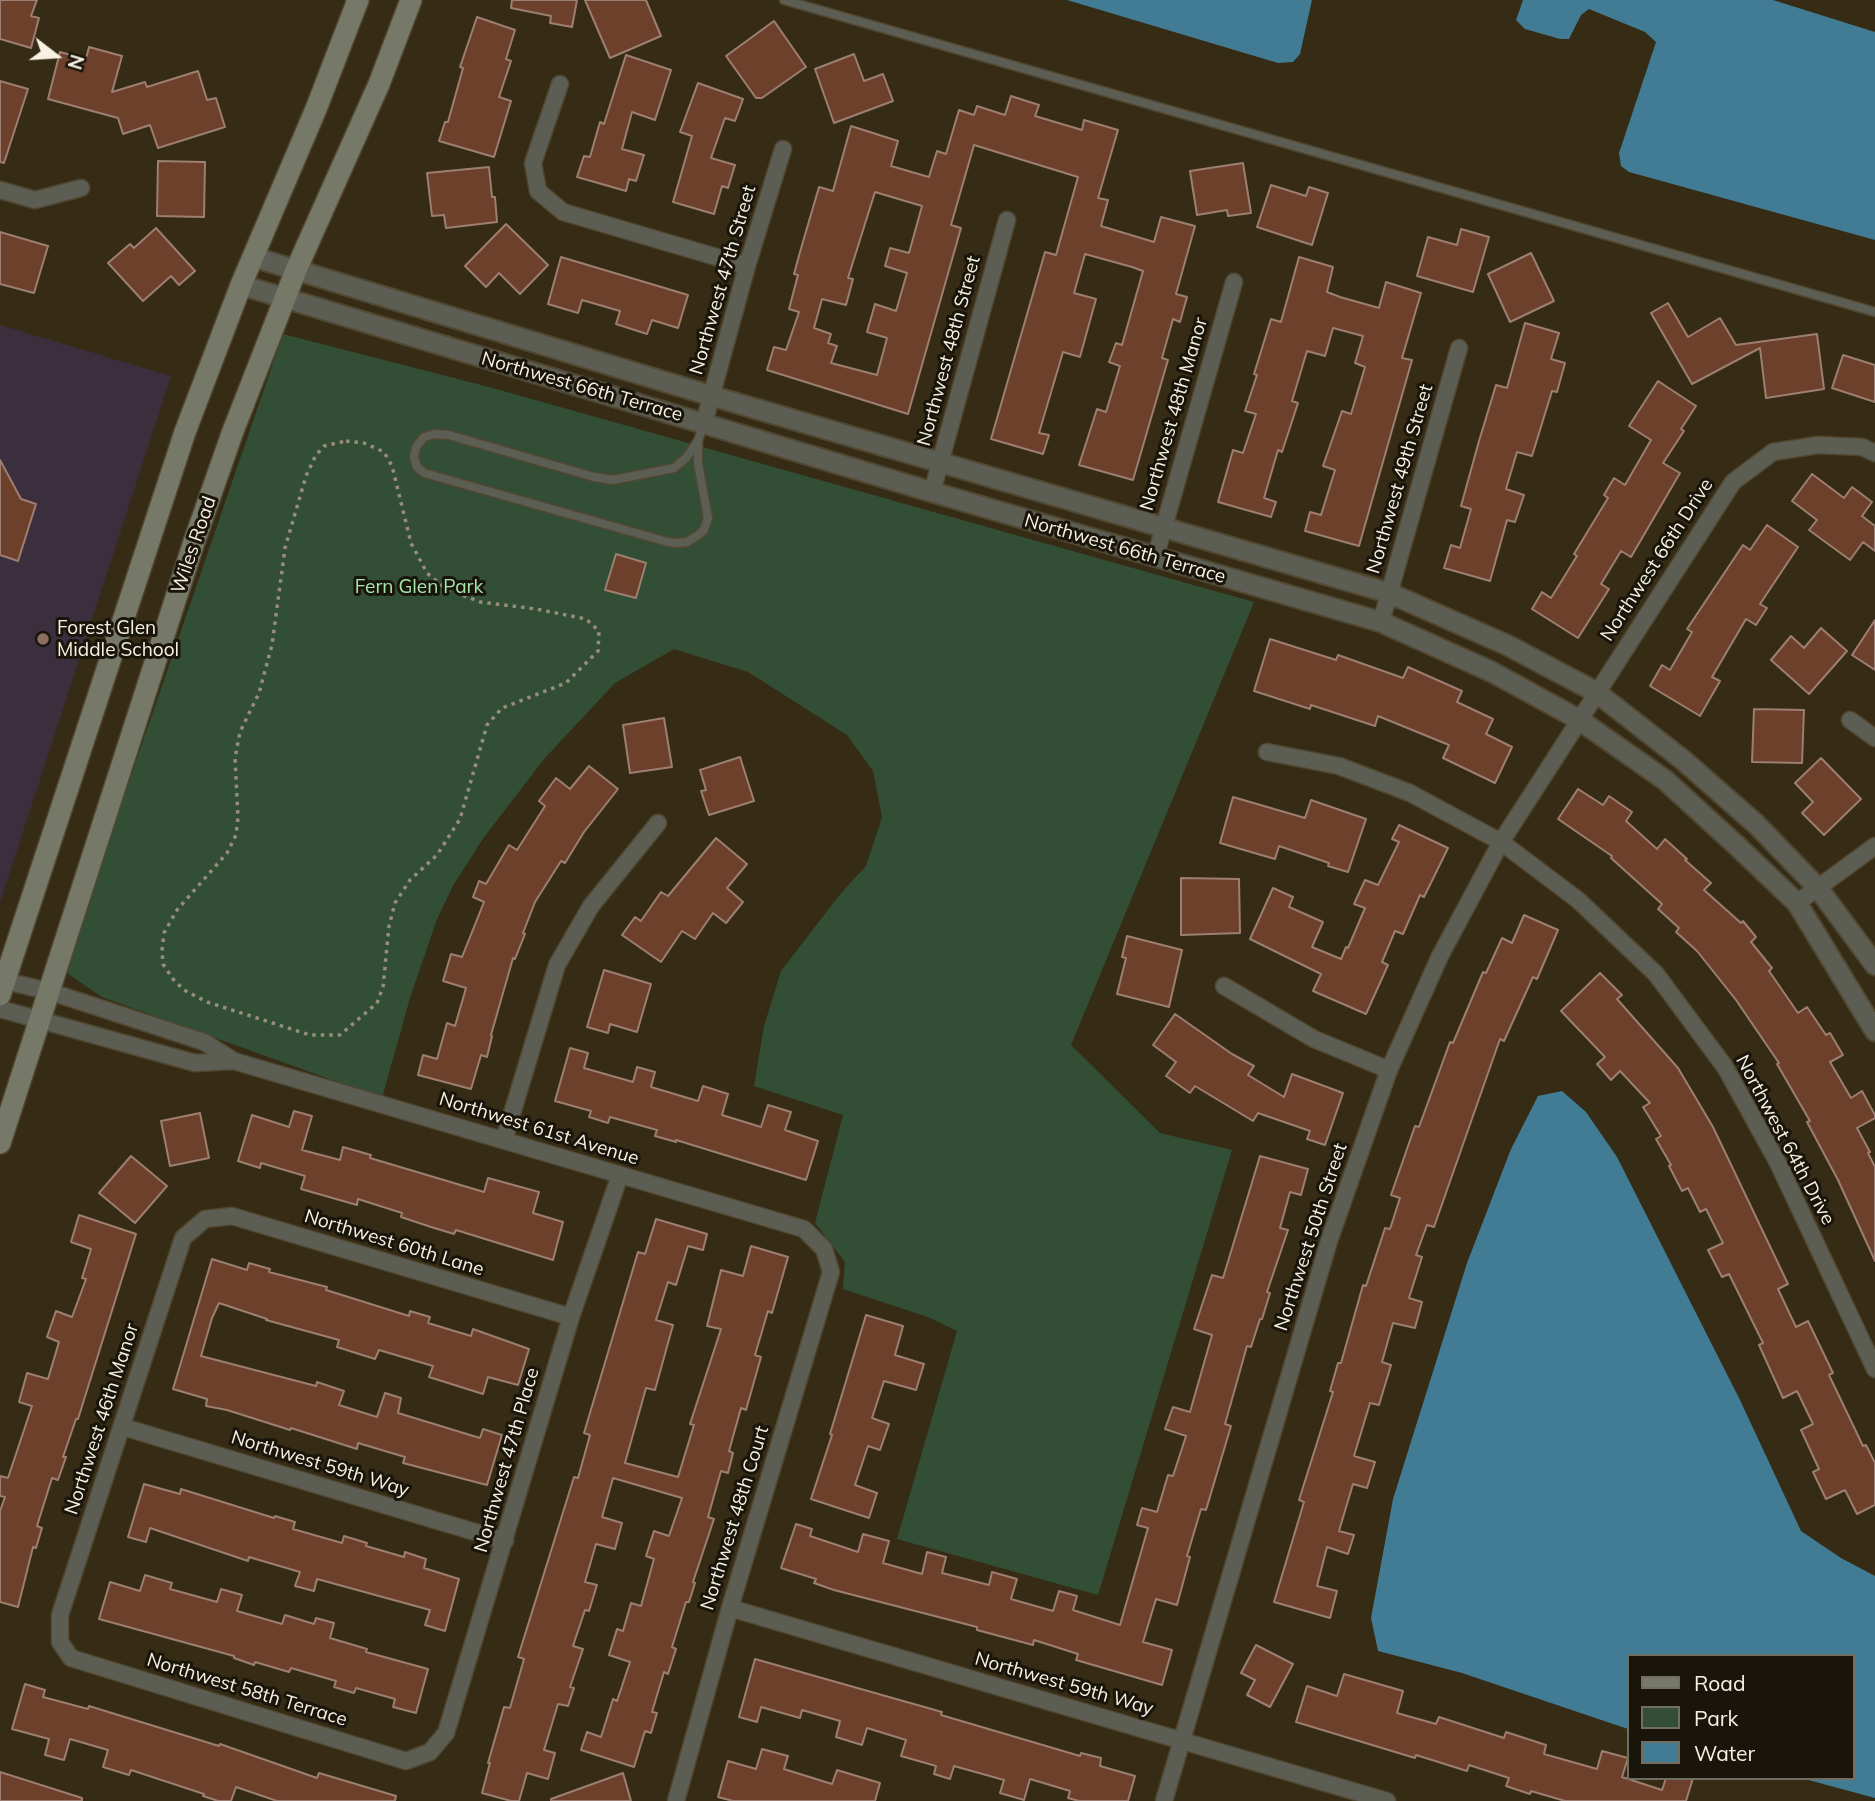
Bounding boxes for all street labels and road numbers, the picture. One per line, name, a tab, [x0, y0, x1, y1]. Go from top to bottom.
street label: Northwest 47th Street	[685, 183, 761, 377]
street label: Northwest 48th Street	[913, 253, 985, 449]
street label: Northwest 48th Manor	[1135, 315, 1213, 513]
street label: Northwest 66th Terrace	[479, 347, 685, 427]
street label: Northwest 49th Street	[1362, 382, 1438, 576]
street label: Northwest 66th Drive	[1596, 474, 1718, 646]
street label: Wiles Road	[167, 493, 221, 597]
street label: Northwest 66th Terrace	[1022, 509, 1228, 589]
street label: Northwest 64th Drive	[1731, 1051, 1839, 1229]
street label: Northwest 61st Avenue	[436, 1088, 642, 1170]
street label: Northwest 50th Street	[1270, 1140, 1352, 1334]
street label: Northwest 60th Lane	[301, 1205, 487, 1281]
street label: Northwest 46th Manor	[60, 1320, 144, 1518]
street label: Northwest 47th Place	[470, 1365, 544, 1555]
street label: Northwest 48th Court	[696, 1423, 774, 1613]
street label: Northwest 59th Way	[228, 1426, 412, 1502]
street label: Northwest 59th Way	[972, 1648, 1156, 1720]
street label: Northwest 58th Terrace	[144, 1649, 350, 1731]

